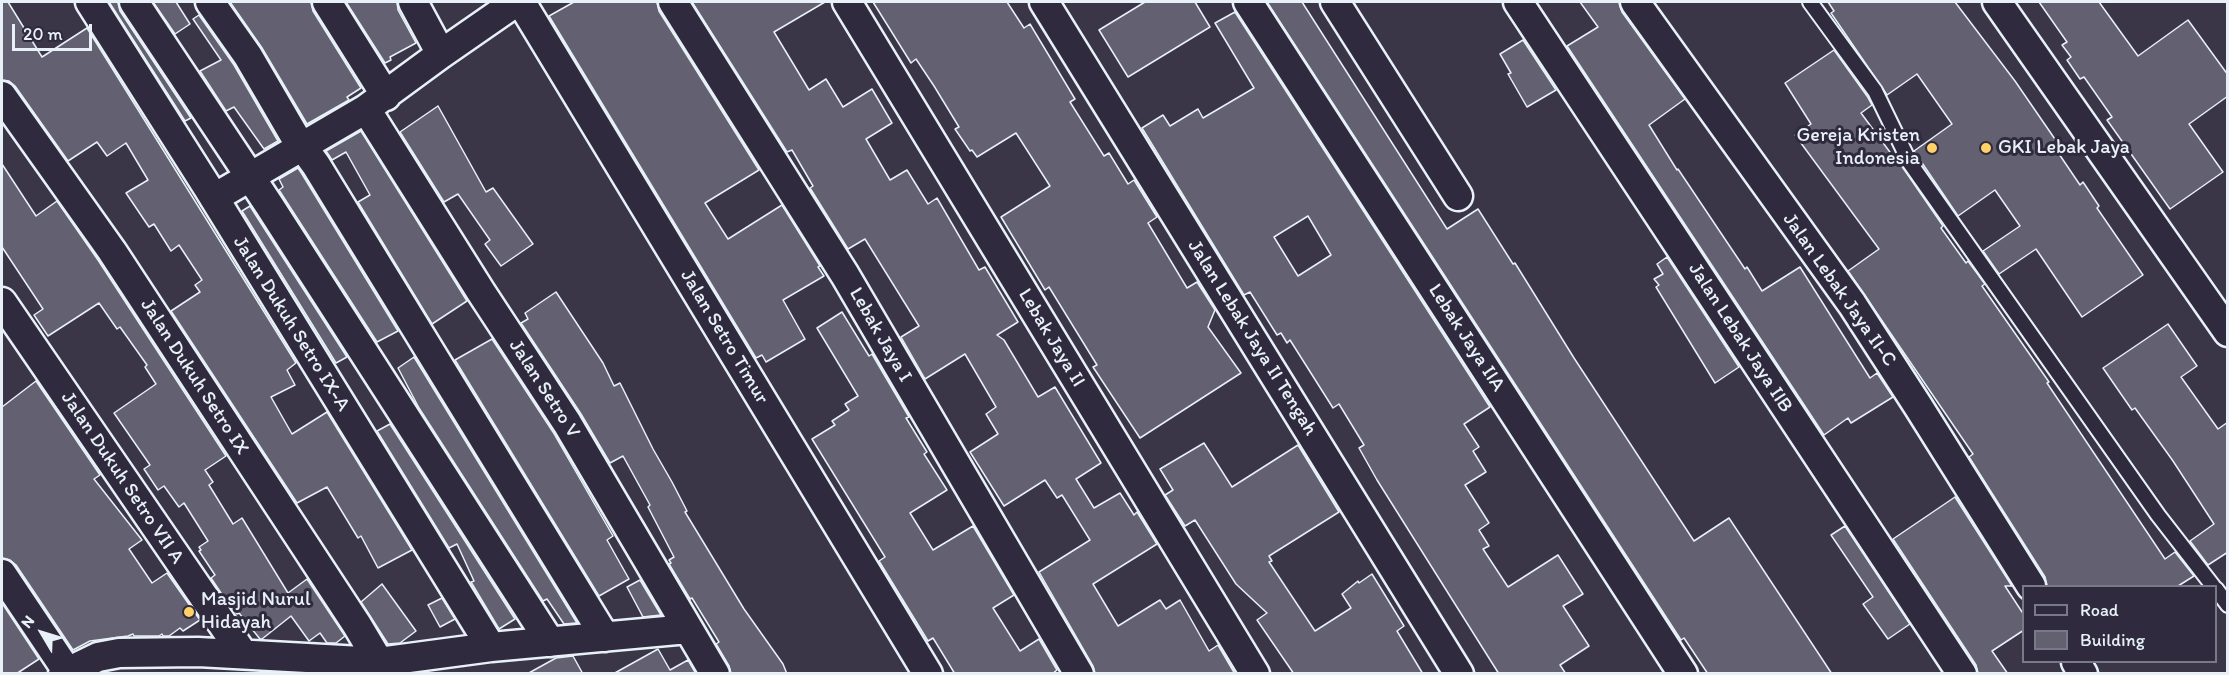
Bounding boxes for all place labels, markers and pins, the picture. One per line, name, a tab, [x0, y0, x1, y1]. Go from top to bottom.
place label: Gereja Kristen Indonesia	[1797, 124, 1920, 171]
place label: GKI Lebak Jaya	[1998, 136, 2130, 160]
marker: Gereja Kristen Indonesia	[1925, 141, 1939, 155]
marker: GKI Lebak Jaya	[1979, 141, 1993, 155]
place label: Masjid Nurul Hidayah	[201, 588, 311, 635]
marker: Masjid Nurul Hidayah	[182, 605, 196, 619]

